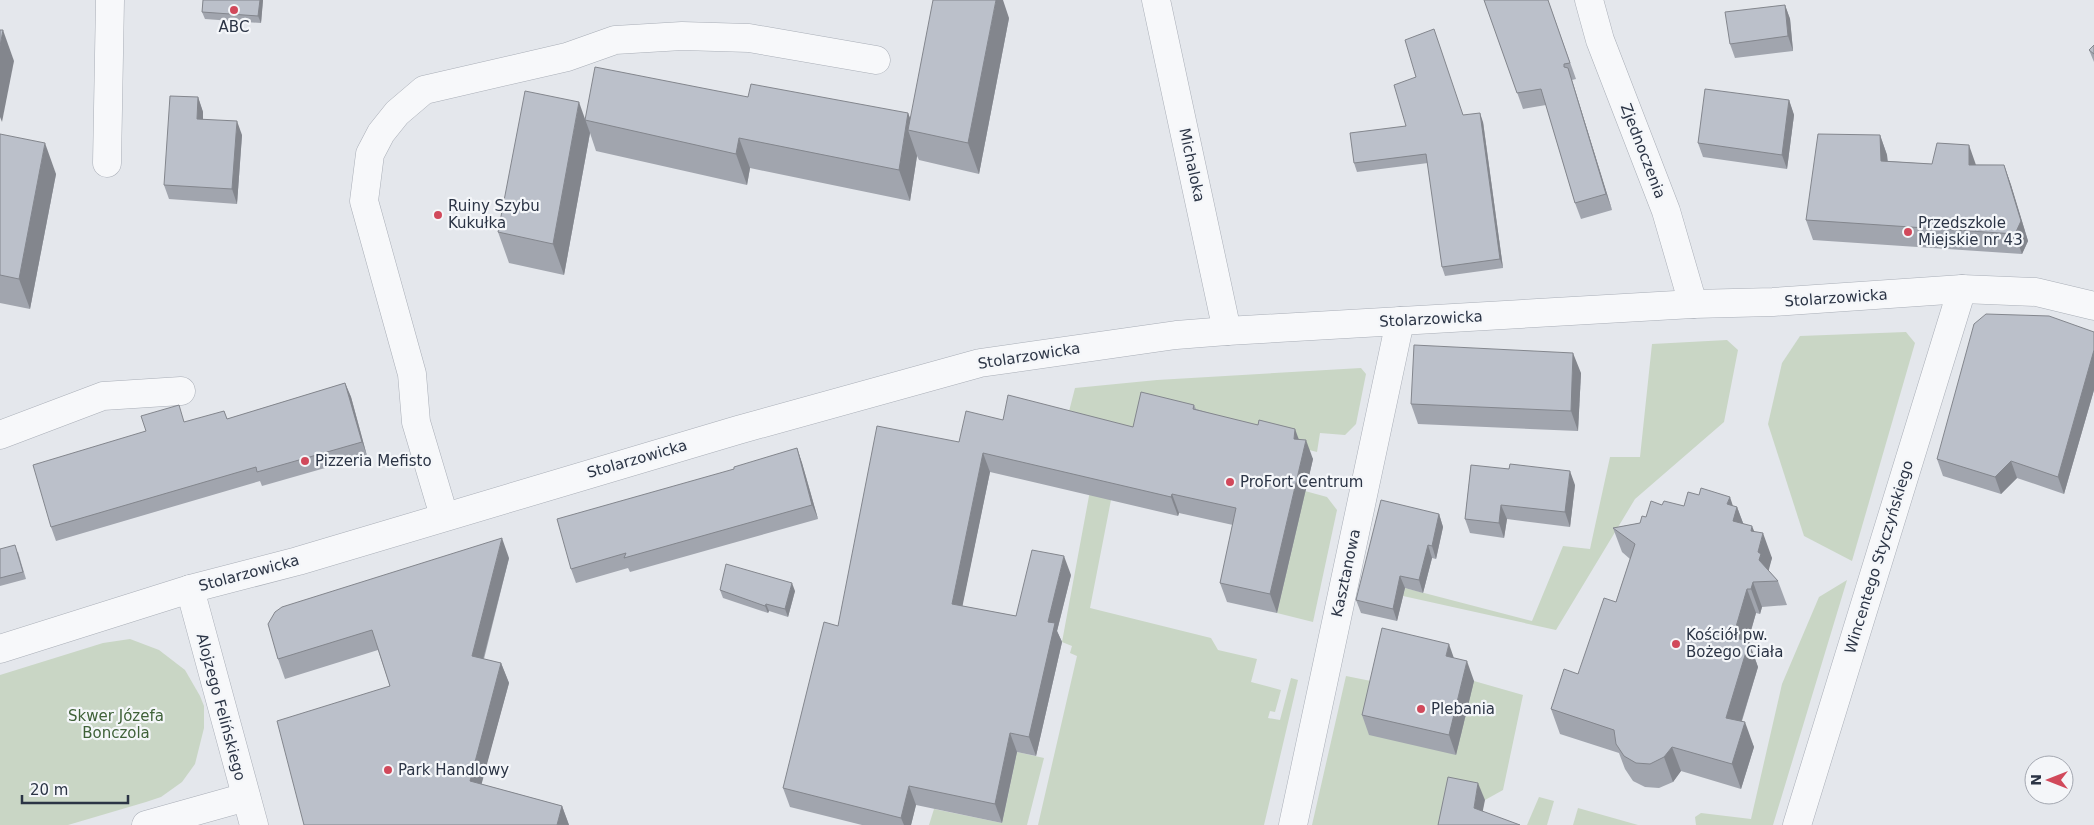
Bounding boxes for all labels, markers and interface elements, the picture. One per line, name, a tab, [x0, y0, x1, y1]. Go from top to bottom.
marker: ABC	[228, 4, 240, 16]
place label: ABC	[219, 18, 249, 36]
street label: Zjednoczenia	[1617, 101, 1669, 201]
street label: Michaloka	[1175, 126, 1209, 204]
place label: Ruiny Szybu Kukułka	[448, 197, 540, 232]
marker: Ruiny Szybu Kukułka	[432, 209, 444, 221]
place label: Przedszkole Miejskie nr 43	[1918, 214, 2023, 249]
marker: Przedszkole Miejskie nr 43	[1902, 226, 1914, 238]
street label: Stolarzowicka	[1784, 285, 1888, 311]
street label: Stolarzowicka	[1379, 307, 1483, 331]
street label: Stolarzowicka	[976, 339, 1082, 373]
street label: Stolarzowicka	[585, 436, 689, 482]
place label: Pizzeria Mefisto	[315, 452, 432, 470]
marker: Pizzeria Mefisto	[299, 455, 311, 467]
street label: Wincentego Styczyńskiego	[1841, 458, 1917, 656]
place label: ProFort Centrum	[1240, 473, 1363, 491]
marker: ProFort Centrum	[1224, 476, 1236, 488]
street label: Kasztanowa	[1328, 527, 1364, 619]
street label: Stolarzowicka	[197, 551, 301, 595]
place label: Kościół pw. Bożego Ciała	[1686, 626, 1783, 661]
street label: Alojzego Felińskiego	[193, 631, 249, 783]
marker: Kościół pw. Bożego Ciała	[1670, 638, 1682, 650]
place label: Plebania	[1431, 700, 1495, 718]
marker: Plebania	[1415, 703, 1427, 715]
park label: Skwer Józefa Bonczola	[68, 707, 164, 742]
north arrow	[2024, 755, 2074, 805]
place label: Park Handlowy	[398, 761, 509, 779]
marker: Park Handlowy	[382, 764, 394, 776]
scale bar	[22, 772, 129, 804]
text: N	[2028, 774, 2044, 786]
text: 20 m	[30, 781, 68, 799]

